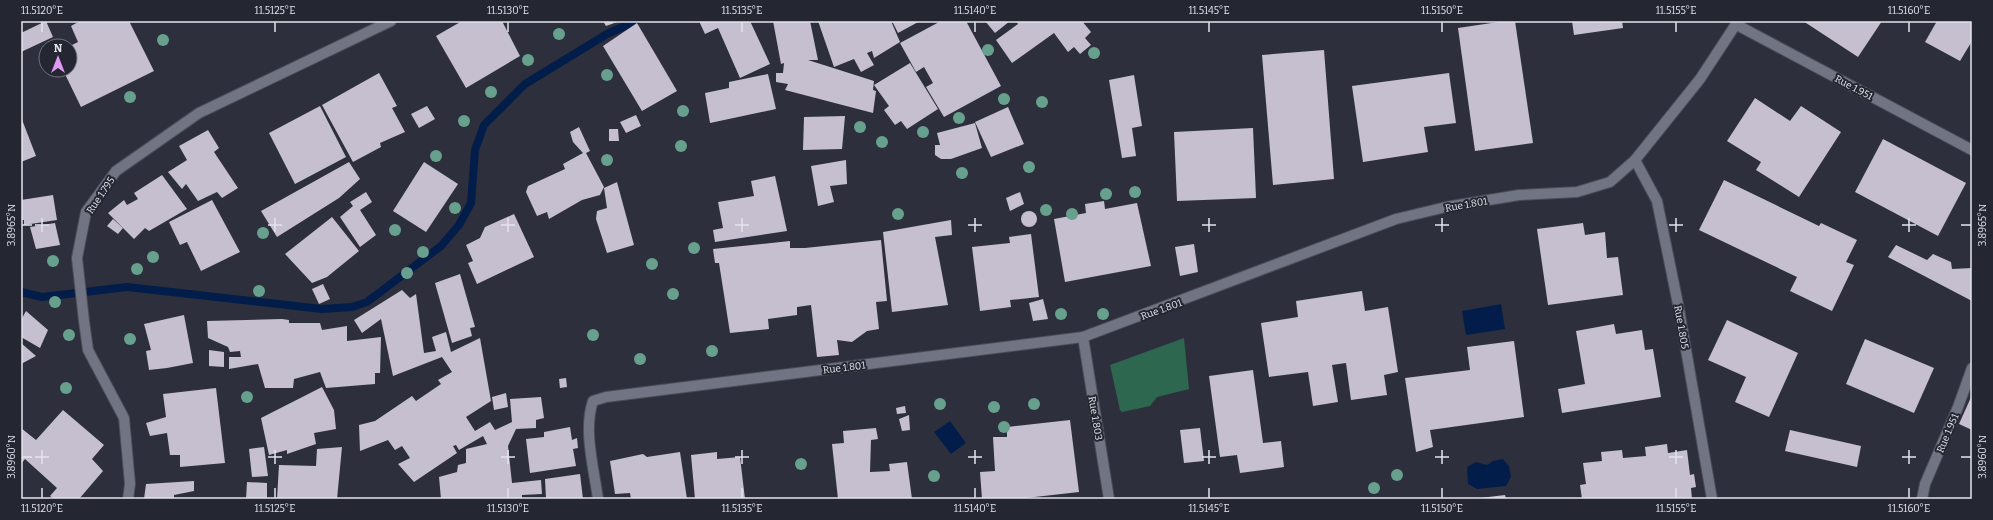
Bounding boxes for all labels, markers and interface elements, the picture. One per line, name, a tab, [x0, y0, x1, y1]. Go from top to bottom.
text: 11.5120°E	[21, 5, 63, 17]
text: 11.5125°E	[255, 5, 295, 17]
text: 11.5130°E	[487, 5, 529, 17]
text: 11.5135°E	[721, 5, 763, 17]
text: 11.5140°E	[954, 5, 996, 17]
text: 11.5145°E	[1188, 5, 1230, 17]
text: 11.5150°E	[1421, 5, 1463, 17]
text: 11.5155°E	[1656, 5, 1696, 17]
text: 11.5160°E	[1888, 5, 1930, 17]
north arrow	[38, 38, 78, 78]
text: N	[54, 42, 63, 55]
street label: Rue 1.951	[1833, 73, 1875, 103]
street label: Rue 1.795	[84, 175, 117, 216]
street label: Rue 1.801	[1444, 195, 1488, 215]
text: 3.8965°N	[6, 204, 18, 246]
text: 3.8965°N	[1977, 204, 1989, 246]
street label: Rue 1.801	[1139, 297, 1183, 323]
street label: Rue 1.805	[1671, 304, 1691, 350]
street label: Rue 1.801	[822, 359, 866, 377]
street label: Rue 1.803	[1086, 395, 1104, 441]
street label: Rue 1.951	[1934, 412, 1961, 455]
text: 3.8960°N	[6, 435, 18, 479]
text: 3.8960°N	[1977, 435, 1989, 479]
text: 11.5120°E	[21, 503, 63, 515]
text: 11.5125°E	[255, 503, 295, 515]
text: 11.5130°E	[487, 503, 529, 515]
text: 11.5135°E	[721, 503, 763, 515]
text: 11.5140°E	[954, 503, 996, 515]
text: 11.5145°E	[1188, 503, 1230, 515]
text: 11.5150°E	[1421, 503, 1463, 515]
text: 11.5155°E	[1656, 503, 1696, 515]
text: 11.5160°E	[1888, 503, 1930, 515]

